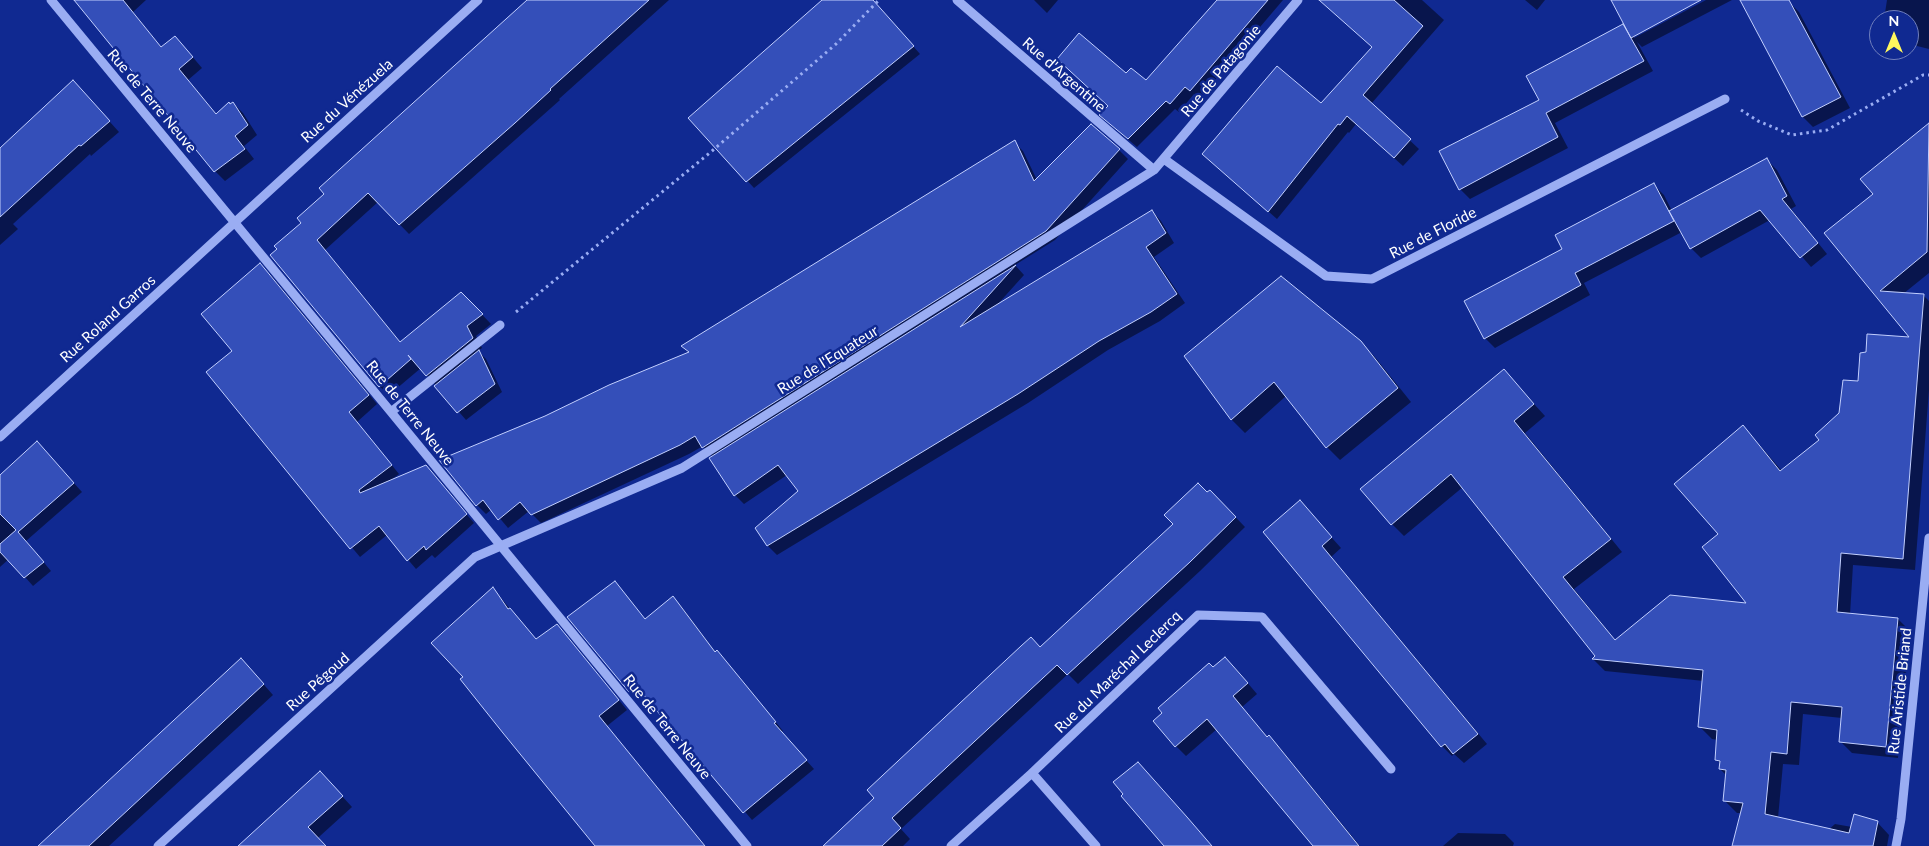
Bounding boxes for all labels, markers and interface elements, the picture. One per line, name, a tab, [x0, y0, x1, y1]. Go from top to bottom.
north arrow	[1869, 10, 1919, 60]
text: N	[1889, 12, 1899, 29]
street label: Rue de Patagonie	[1177, 21, 1265, 121]
street label: Rue d'Argentine	[1019, 34, 1109, 116]
street label: Rue de Terre Neuve	[103, 46, 201, 156]
street label: Rue du Vénézuela	[297, 55, 397, 147]
street label: Rue de Floride	[1387, 203, 1479, 263]
street label: Rue Roland Garros	[57, 271, 159, 367]
street label: Rue de l'Equateur	[774, 322, 882, 398]
street label: Rue de Terre Neuve	[362, 357, 458, 469]
street label: Rue du Maréchal Leclercq	[1051, 607, 1185, 737]
street label: Rue Aristide Briand	[1884, 627, 1916, 755]
street label: Rue Pégoud	[283, 649, 353, 715]
street label: Rue de Terre Neuve	[619, 671, 715, 783]

